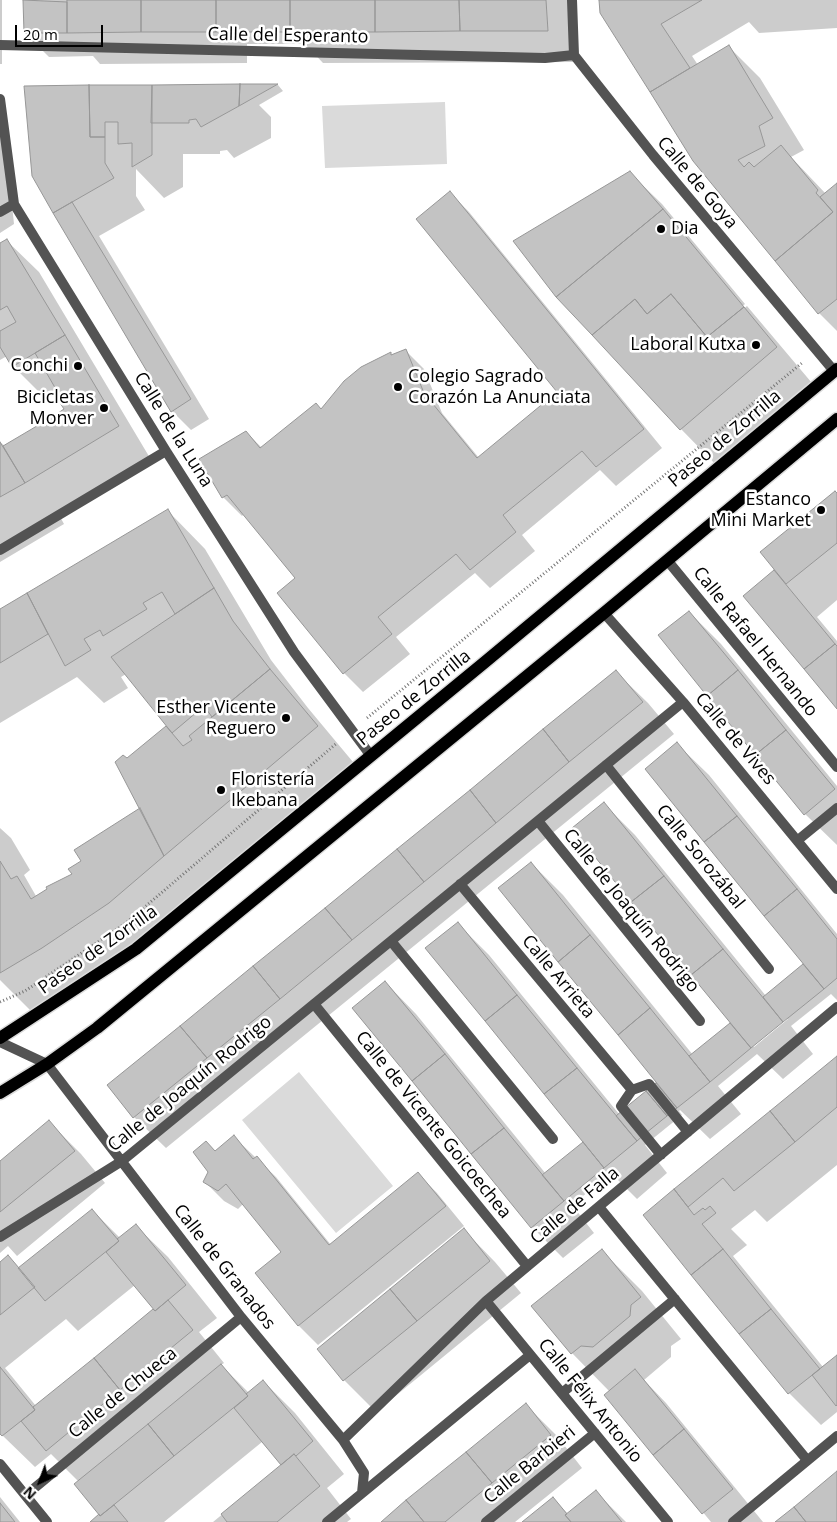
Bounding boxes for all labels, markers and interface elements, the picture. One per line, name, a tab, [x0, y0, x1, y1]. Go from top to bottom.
scale bar	[18, 15, 105, 47]
text: 20 m	[23, 24, 58, 44]
street label: Calle del Esperanto	[207, 24, 369, 48]
street label: Calle de Goya	[652, 132, 742, 234]
place label: Dia	[671, 218, 699, 240]
marker: Dia	[655, 223, 667, 235]
place label: Laboral Kutxa	[630, 334, 746, 356]
marker: Laboral Kutxa	[750, 339, 762, 351]
place label: Conchi	[11, 355, 68, 377]
marker: Conchi	[72, 360, 84, 372]
place label: Colegio Sagrado Corazón La Anunciata	[408, 366, 591, 408]
street label: Calle de la Luna	[129, 368, 217, 492]
marker: Colegio Sagrado Corazón La Anunciata	[392, 381, 404, 393]
street label: Paseo de Zorrilla	[664, 386, 786, 492]
place label: Bicicletas Monver	[16, 387, 94, 429]
marker: Bicicletas Monver	[98, 402, 110, 414]
place label: Estanco Mini Market	[710, 489, 811, 532]
marker: Estanco Mini Market	[815, 504, 827, 516]
street label: Calle Rafael Hernando	[688, 563, 822, 721]
street label: Paseo de Zorrilla	[353, 645, 475, 751]
street label: Calle de Vives	[690, 688, 780, 790]
place label: Esther Vicente Reguero	[156, 697, 276, 740]
marker: Esther Vicente Reguero	[280, 712, 292, 724]
place label: Floristería Ikebana	[231, 769, 315, 812]
marker: Floristería Ikebana	[215, 784, 227, 796]
street label: Calle Sorozábal	[651, 800, 749, 914]
street label: Calle de Joaquín Rodrigo	[558, 825, 704, 997]
street label: Paseo de Zorrilla	[34, 901, 162, 999]
street label: Calle Arrieta	[517, 931, 599, 1023]
street label: Calle de Joaquín Rodrigo	[104, 1011, 276, 1157]
street label: Calle de Vicente Goicoechea	[351, 1027, 515, 1223]
street label: Calle de Falla	[526, 1163, 624, 1249]
street label: Calle de Granados	[168, 1200, 280, 1334]
street label: Calle Félix Antonio	[533, 1334, 647, 1468]
street label: Calle de Chueca	[64, 1343, 182, 1443]
street label: Calle Barbieri	[480, 1421, 580, 1509]
north arrow	[15, 1457, 65, 1507]
text: N	[19, 1483, 40, 1504]

